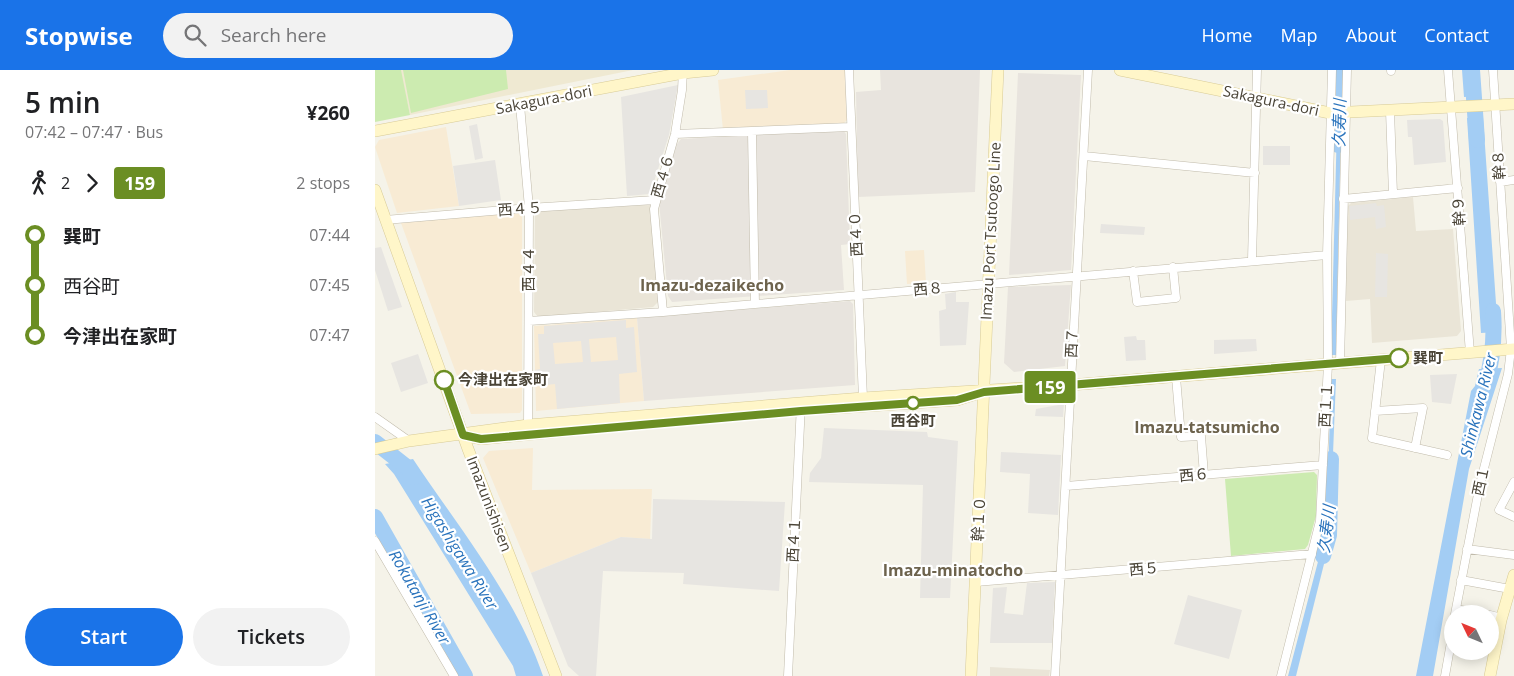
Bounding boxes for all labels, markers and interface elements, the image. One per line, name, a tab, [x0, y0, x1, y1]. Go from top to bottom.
search box	[163, 13, 513, 58]
text: Stopwise	[25, 19, 133, 52]
icon: search	[181, 21, 209, 49]
text: Search here	[221, 22, 327, 48]
text: Home	[1202, 23, 1252, 47]
text: Map	[1280, 23, 1318, 47]
text: About	[1346, 23, 1396, 47]
text: Contact	[1424, 23, 1489, 47]
street label: Sakagura-dori	[494, 80, 594, 118]
street label: Sakagura-dori	[1221, 80, 1321, 120]
text: 5 min	[25, 83, 101, 121]
water label: 久寿川	[1328, 97, 1350, 147]
text: ¥260	[307, 100, 350, 126]
text: 07:42 – 07:47 · Bus	[25, 121, 163, 143]
street label: Imazu Port Tsutoogo Line	[975, 141, 1005, 320]
street label: 幹８	[1487, 149, 1509, 181]
street label: 西４６	[646, 151, 678, 200]
icon: walk	[25, 169, 53, 197]
icon: forward	[78, 169, 106, 197]
text: 159	[124, 171, 155, 195]
text: 2	[61, 172, 70, 194]
text: 2 stops	[296, 172, 350, 194]
street label: 幹９	[1447, 195, 1469, 227]
street label: 西４５	[497, 196, 543, 220]
street label: 西４０	[844, 211, 866, 257]
text: 巽町	[63, 223, 101, 249]
text: 07:44	[309, 224, 350, 246]
street label: 西４４	[518, 246, 538, 292]
text: 西谷町	[63, 273, 120, 299]
text: 07:45	[309, 274, 350, 296]
district label: Imazu-dezaikecho	[640, 274, 784, 296]
street label: 西８	[912, 277, 944, 299]
text: 今津出在家町	[63, 323, 177, 349]
text: 07:47	[309, 324, 350, 346]
street label: 西７	[1060, 327, 1082, 358]
place label: 巽町	[1413, 347, 1443, 367]
marker: 巽町	[1389, 348, 1409, 368]
water label: Shinkawa River	[1454, 350, 1502, 460]
place label: 今津出在家町	[458, 369, 548, 389]
marker: 今津出在家町	[434, 370, 454, 390]
line badge: 159	[1021, 371, 1079, 403]
text: 159	[1035, 375, 1065, 399]
street label: 西１１	[1314, 382, 1336, 428]
marker: 西谷町	[906, 396, 920, 410]
place label: 西谷町	[890, 410, 936, 430]
district label: Imazu-tatsumicho	[1134, 416, 1280, 438]
street label: Imazunishisen	[463, 453, 517, 554]
street label: 西６	[1178, 463, 1210, 485]
street label: 西１	[1467, 464, 1493, 498]
water label: Higashigawa River	[416, 492, 504, 614]
street label: 幹１０	[967, 496, 989, 542]
water label: 久寿川	[1312, 502, 1340, 554]
street label: 西４１	[782, 517, 804, 563]
water label: Rokutanji River	[384, 546, 456, 649]
street label: 西５	[1128, 557, 1160, 579]
district label: Imazu-minatocho	[883, 559, 1023, 581]
north arrow	[1444, 605, 1499, 660]
map controls	[1444, 605, 1499, 660]
button: Start	[25, 608, 183, 666]
button: Tickets	[193, 608, 350, 666]

